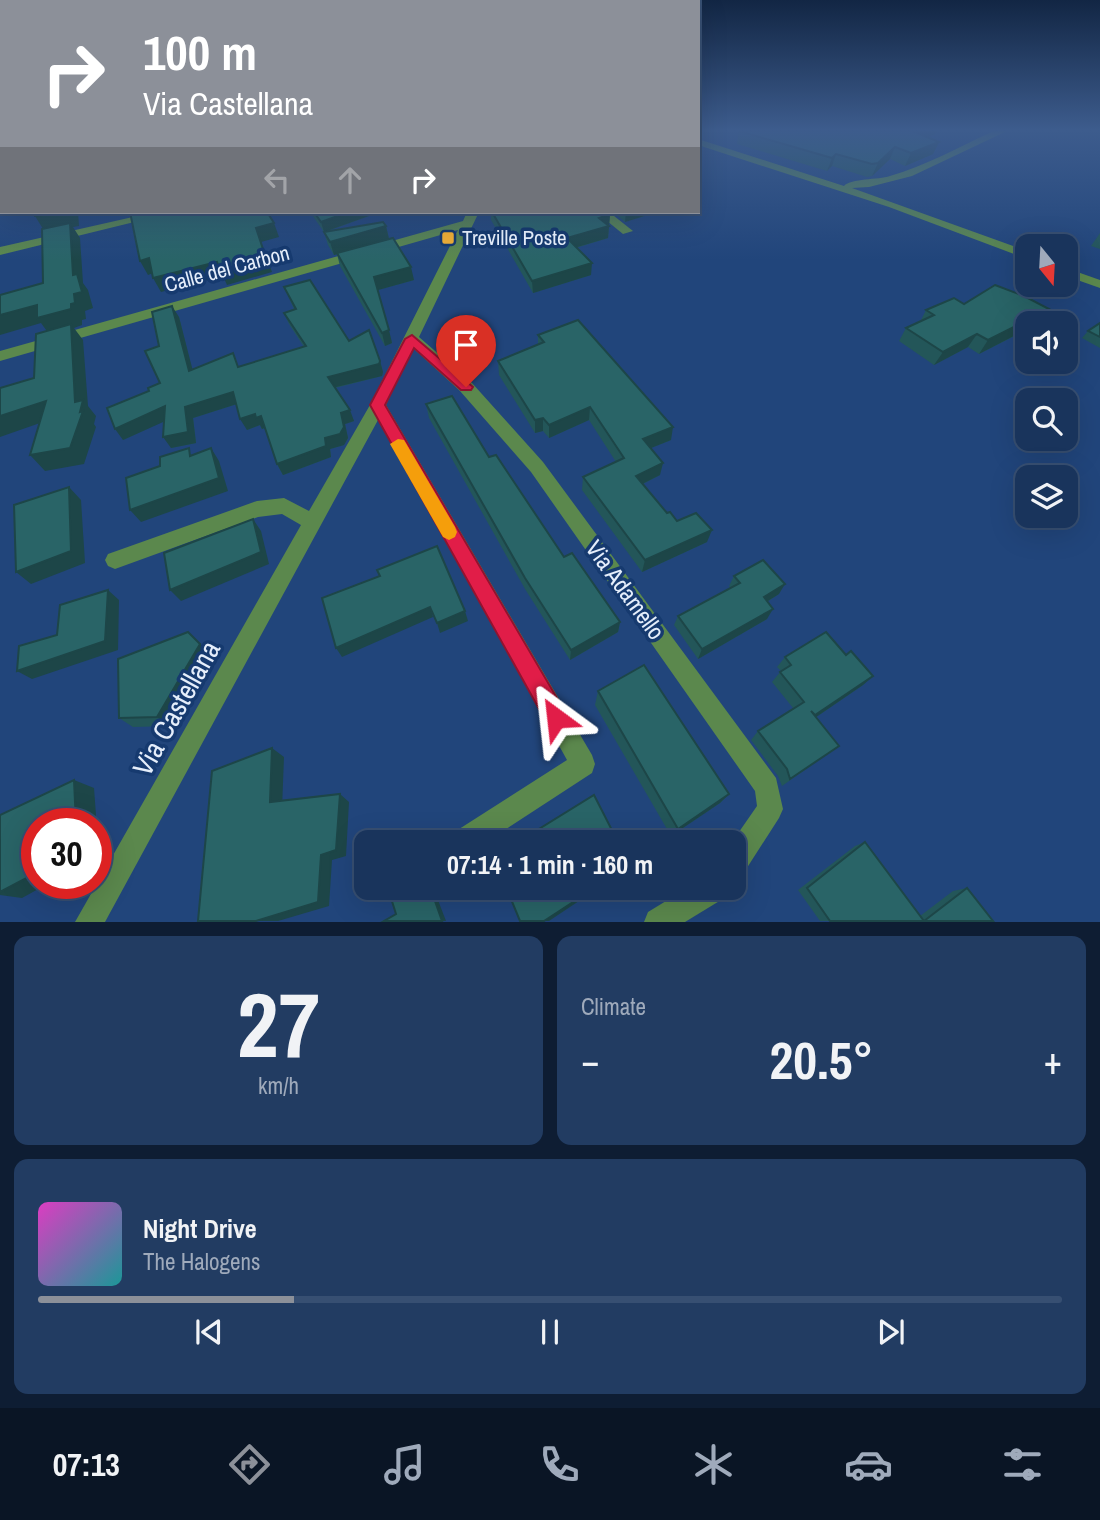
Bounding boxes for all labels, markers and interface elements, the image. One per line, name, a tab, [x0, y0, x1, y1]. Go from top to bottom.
text: 100 m	[143, 19, 257, 85]
icon: right	[28, 28, 119, 119]
text: Via Castellana	[143, 82, 313, 125]
icon: left	[258, 161, 296, 199]
icon: ahead	[331, 161, 369, 199]
icon: right	[404, 161, 442, 199]
place label: Treville Poste	[462, 223, 567, 252]
marker: Treville Poste	[440, 230, 456, 246]
north arrow	[1015, 234, 1078, 298]
map controls	[1015, 234, 1078, 528]
street label: Calle del Carbon	[161, 238, 293, 299]
button: sound	[1015, 311, 1078, 374]
pin	[436, 315, 496, 387]
icon: arrive	[447, 326, 485, 364]
button: search	[1015, 388, 1078, 451]
button: layers	[1015, 465, 1078, 528]
street label: Via Adamello	[579, 533, 673, 646]
street label: Via Castellana	[123, 633, 229, 782]
position arrow	[519, 681, 593, 755]
speed limit sign: 30	[21, 808, 112, 899]
text: 07:14 · 1 min · 160 m	[447, 847, 653, 882]
text: 27	[237, 963, 320, 1085]
text: Climate	[581, 991, 646, 1022]
text: 20.5°	[770, 1025, 873, 1095]
text: −	[581, 1035, 599, 1086]
text: +	[1044, 1035, 1062, 1086]
text: km/h	[258, 1070, 299, 1101]
text: Night Drive	[143, 1211, 257, 1246]
text: The Halogens	[143, 1246, 260, 1277]
icon: previous	[190, 1313, 228, 1351]
icon: pause	[531, 1313, 569, 1351]
icon: next	[872, 1313, 910, 1351]
icon: directions	[225, 1440, 274, 1489]
icon: music	[380, 1440, 429, 1489]
icon: phone	[535, 1440, 584, 1489]
icon: climate	[689, 1440, 738, 1489]
icon: car	[844, 1440, 893, 1489]
icon: filters	[998, 1440, 1047, 1489]
text: 07:13	[53, 1443, 120, 1486]

